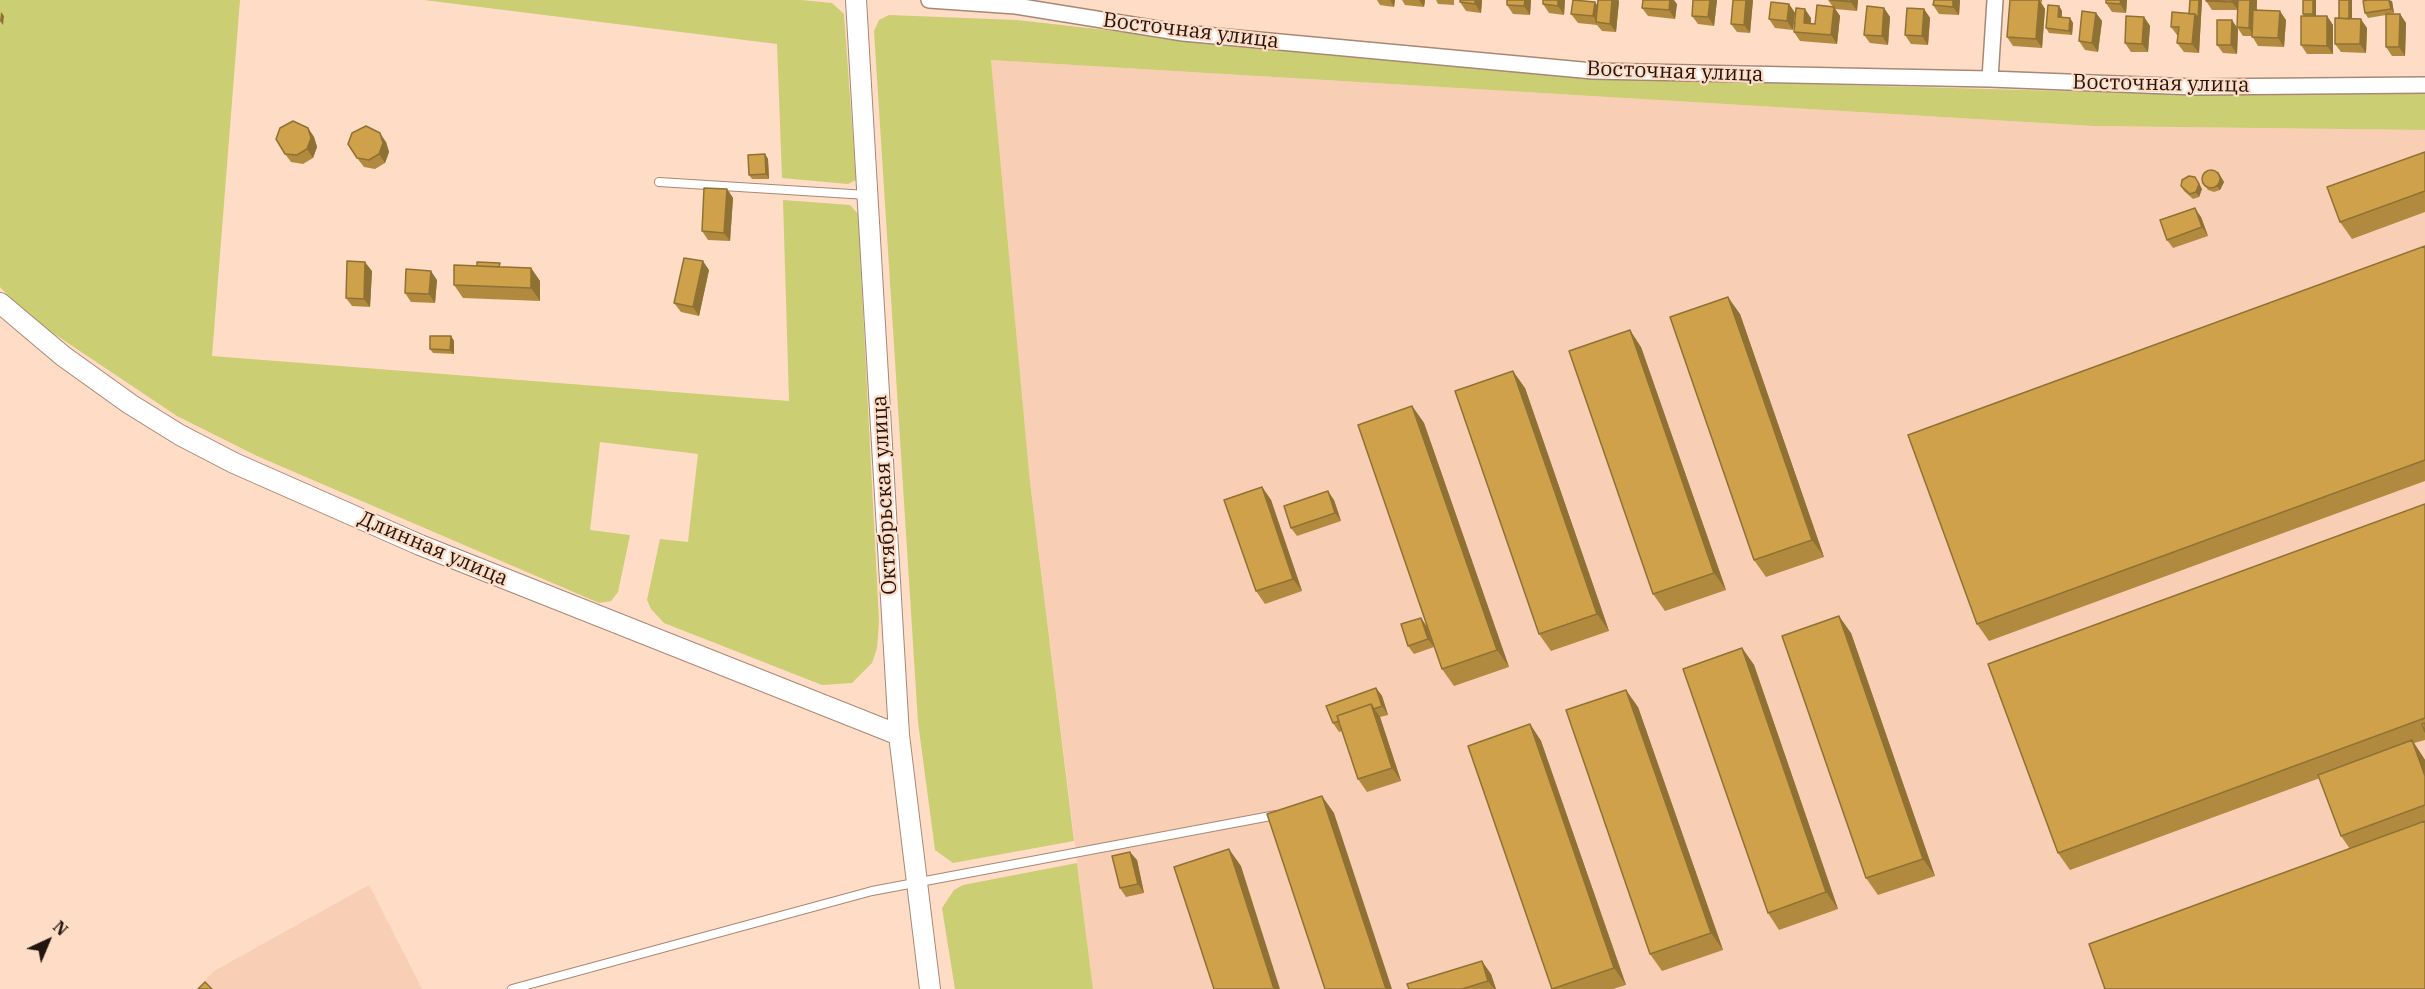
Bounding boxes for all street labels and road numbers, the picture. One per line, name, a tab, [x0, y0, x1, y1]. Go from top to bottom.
street label: Восточная улица	[1102, 8, 1280, 54]
street label: Восточная улица	[1586, 56, 1764, 88]
street label: Восточная улица	[2072, 70, 2250, 98]
street label: Октябрьская улица	[867, 394, 903, 596]
street label: Длинная улица	[354, 506, 512, 592]

